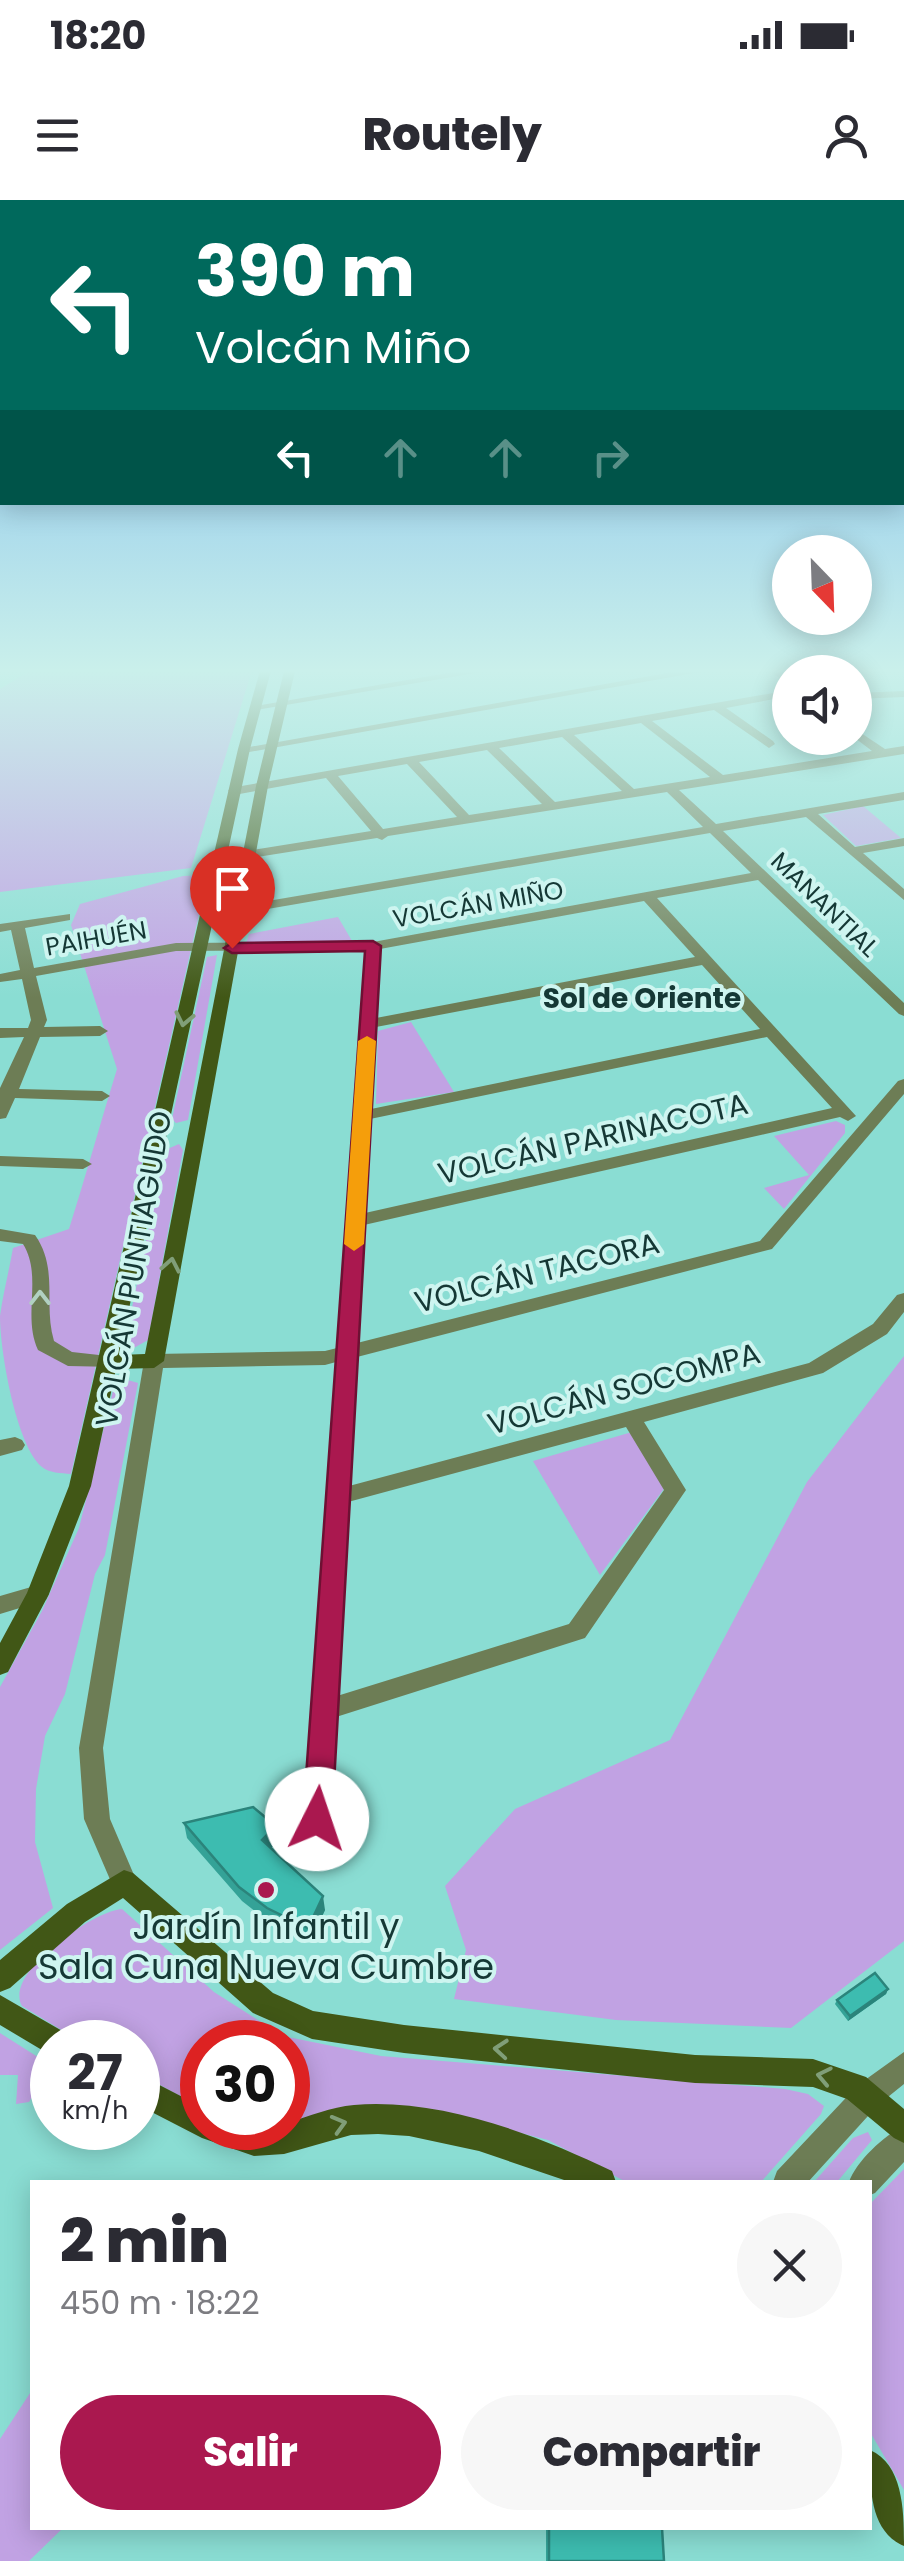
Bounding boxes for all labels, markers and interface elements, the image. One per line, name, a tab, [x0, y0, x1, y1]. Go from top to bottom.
text: 18:20	[50, 9, 146, 62]
text: Routely	[362, 103, 542, 166]
icon: menu	[30, 108, 85, 163]
icon: person	[819, 108, 874, 163]
text: 390 m	[195, 222, 415, 321]
icon: left	[30, 240, 160, 370]
text: Volcán Miño	[195, 316, 471, 379]
icon: left	[268, 430, 323, 485]
icon: ahead	[373, 430, 428, 485]
icon: ahead	[478, 430, 533, 485]
icon: right	[583, 430, 638, 485]
north arrow	[772, 535, 872, 635]
map controls	[772, 535, 872, 755]
button: sound	[772, 655, 872, 755]
street label: MANANTIAL	[763, 844, 886, 965]
pin	[190, 846, 275, 949]
icon: arrive	[205, 861, 260, 916]
street label: VOLCÁN MIÑO	[390, 872, 566, 937]
street label: PAIHUÉN	[43, 912, 149, 965]
district label: Sol de Oriente	[543, 979, 741, 1018]
one-way arrow	[174, 1010, 195, 1027]
street label: VOLCÁN PARINACOTA	[434, 1082, 752, 1195]
street label: VOLCÁN PUNTIAGUDO	[85, 1107, 182, 1430]
street label: VOLCÁN TACORA	[410, 1221, 664, 1324]
one-way arrow	[160, 1257, 181, 1273]
one-way arrow	[29, 1290, 51, 1306]
street label: VOLCÁN SOCOMPA	[483, 1331, 765, 1446]
position arrow	[265, 1767, 369, 1871]
marker: Jardín Infantil y Sala Cuna Nueva Cumbre	[255, 1879, 277, 1901]
place label: Jardín Infantil y Sala Cuna Nueva Cumbre	[38, 1902, 494, 1991]
speed limit sign: 30	[180, 2020, 310, 2150]
text: 27	[67, 2037, 123, 2108]
one-way arrow	[492, 2038, 508, 2060]
one-way arrow	[816, 2066, 833, 2087]
text: km/h	[62, 2093, 128, 2128]
one-way arrow	[329, 2115, 346, 2136]
text: 2 min	[60, 2199, 229, 2283]
button: close	[737, 2213, 842, 2318]
text: 450 m · 18:22	[60, 2280, 260, 2325]
button: Salir	[60, 2395, 441, 2510]
button: Compartir	[461, 2395, 842, 2510]

